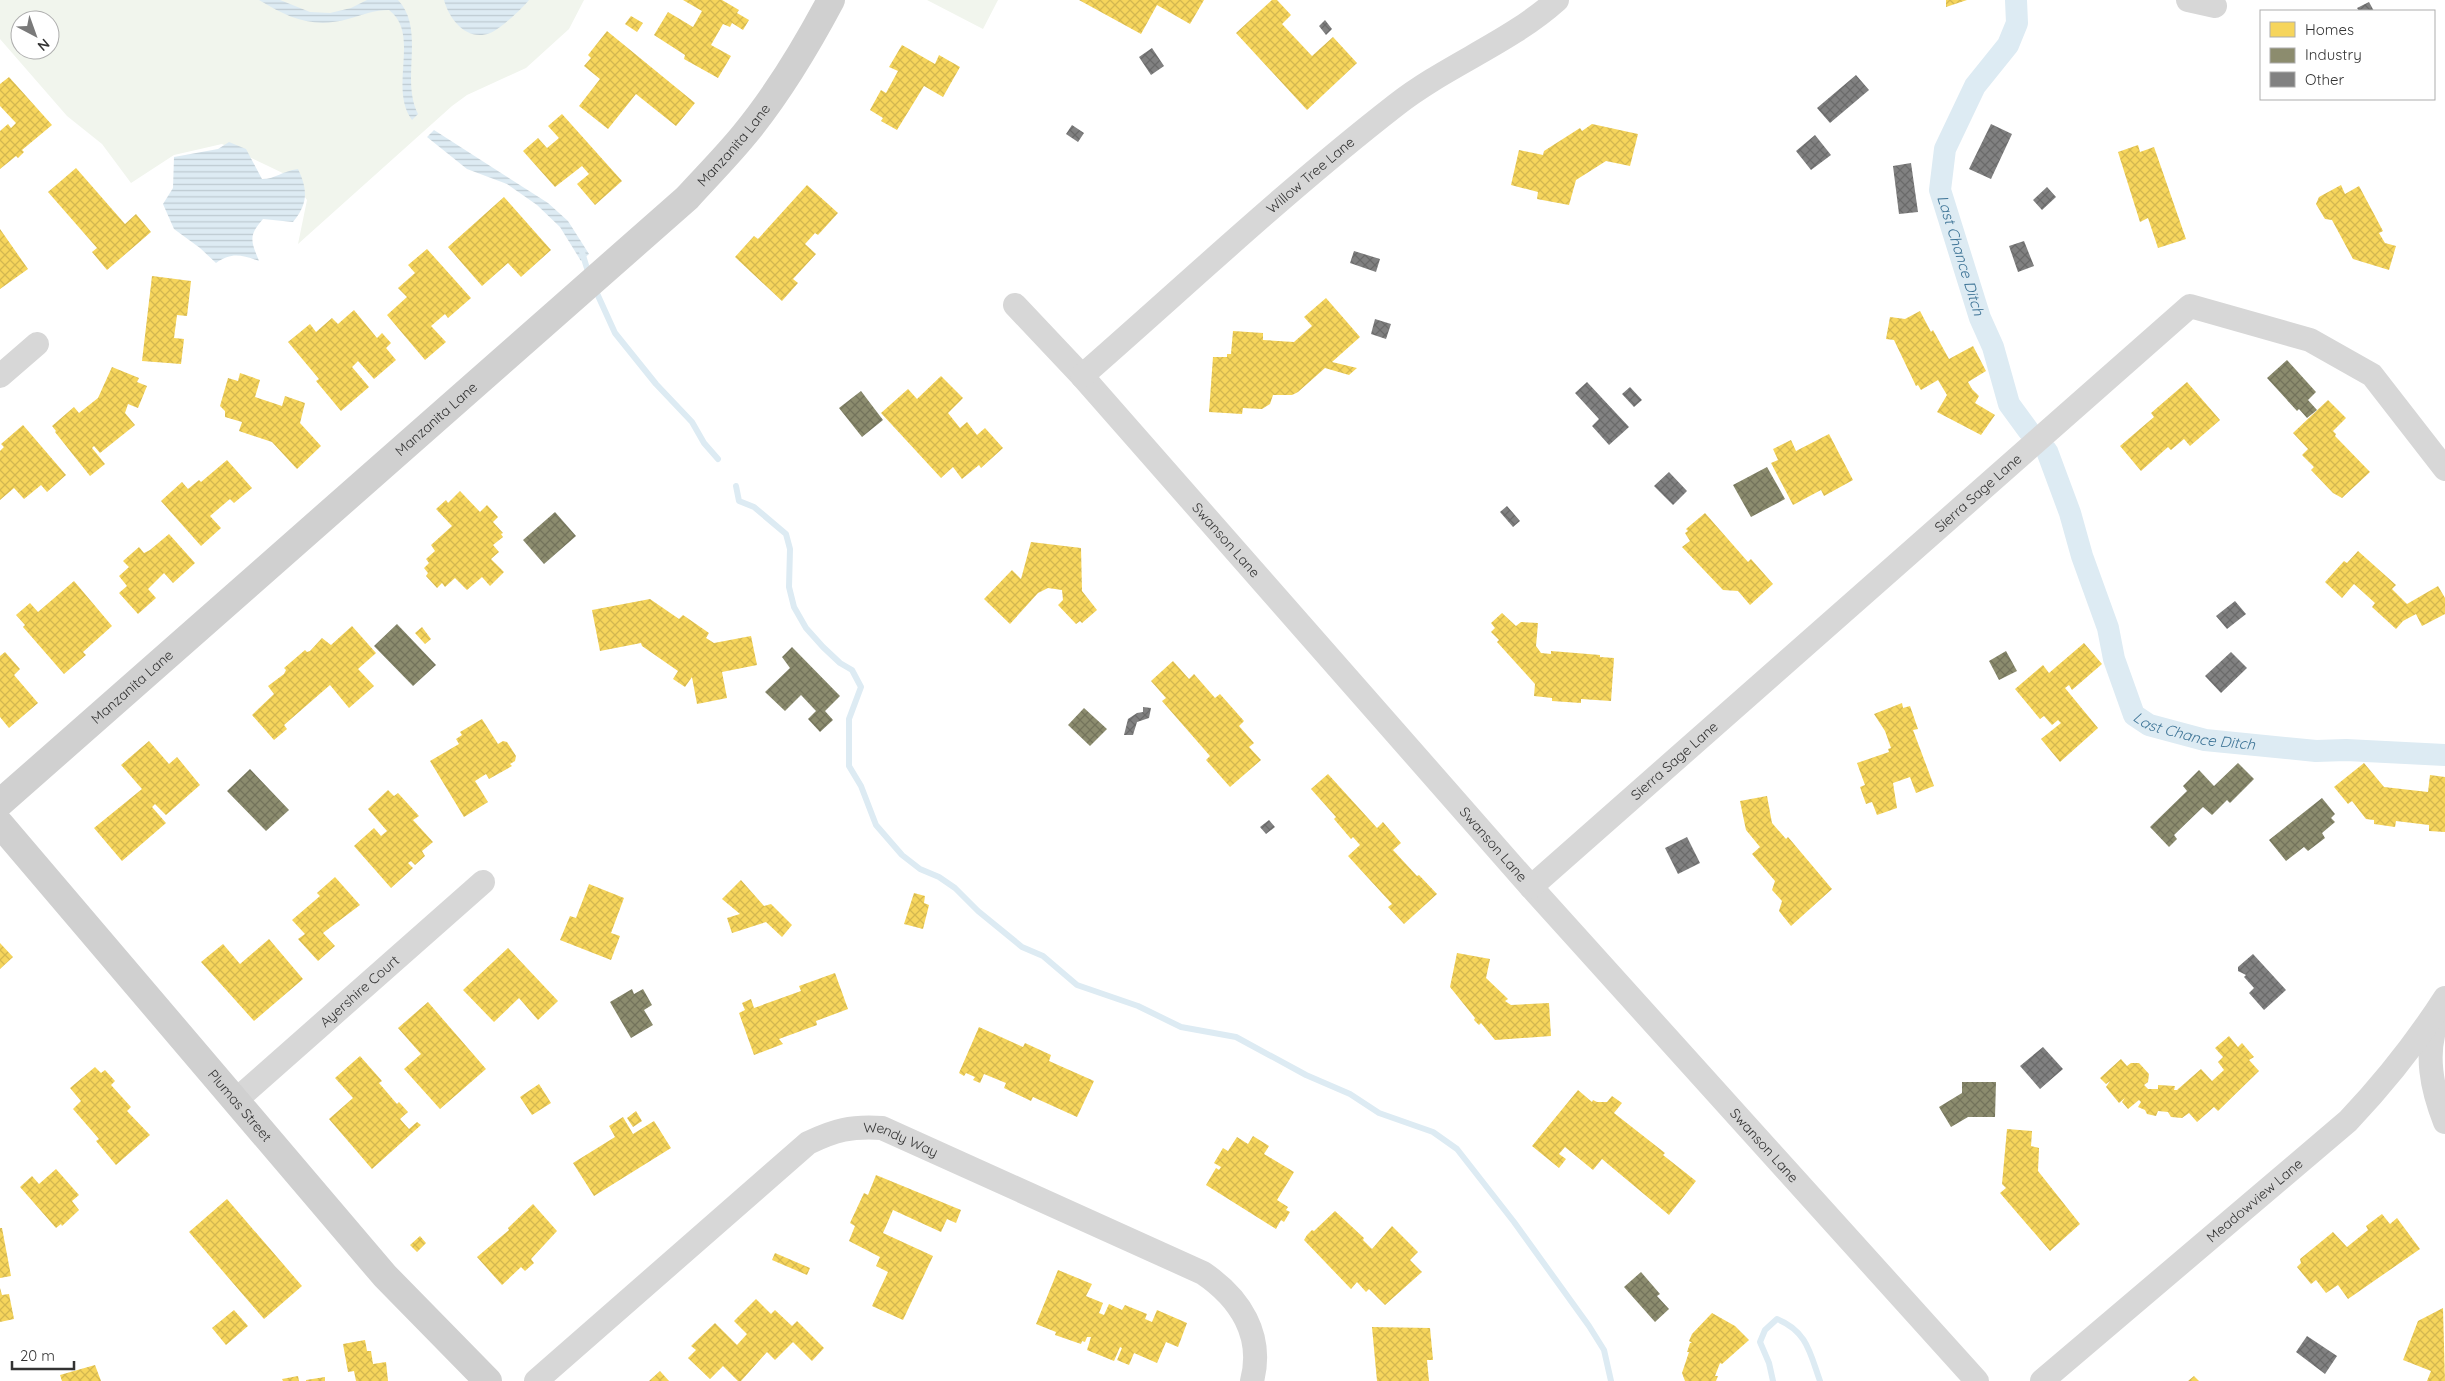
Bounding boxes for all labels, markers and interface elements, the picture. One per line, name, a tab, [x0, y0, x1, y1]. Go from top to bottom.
north arrow	[10, 10, 60, 60]
legend	[2260, 10, 2435, 100]
text: Homes	[2305, 20, 2354, 39]
text: N	[34, 35, 53, 55]
text: Industry	[2305, 45, 2362, 64]
text: Other	[2305, 70, 2345, 89]
street label: Manzanita Lane	[693, 100, 774, 190]
street label: Willow Tree Lane	[1262, 133, 1358, 218]
water label: Last Chance Ditch	[1933, 193, 1989, 318]
street label: Manzanita Lane	[391, 378, 481, 460]
street label: Sierra Sage Lane	[1931, 450, 2025, 536]
street label: Swanson Lane	[1188, 499, 1264, 581]
street label: Manzanita Lane	[87, 646, 177, 728]
water label: Last Chance Ditch	[2130, 707, 2256, 754]
street label: Sierra Sage Lane	[1627, 717, 1722, 804]
street label: Swanson Lane	[1456, 803, 1531, 886]
street label: Ayershire Court	[316, 951, 403, 1031]
street label: Plumas Street	[204, 1066, 276, 1146]
street label: Swanson Lane	[1726, 1105, 1803, 1186]
street label: Wendy Way	[863, 1118, 941, 1161]
street label: Meadowview Lane	[2203, 1154, 2307, 1246]
scale bar	[12, 1338, 75, 1370]
text: 20 m	[20, 1346, 55, 1365]

